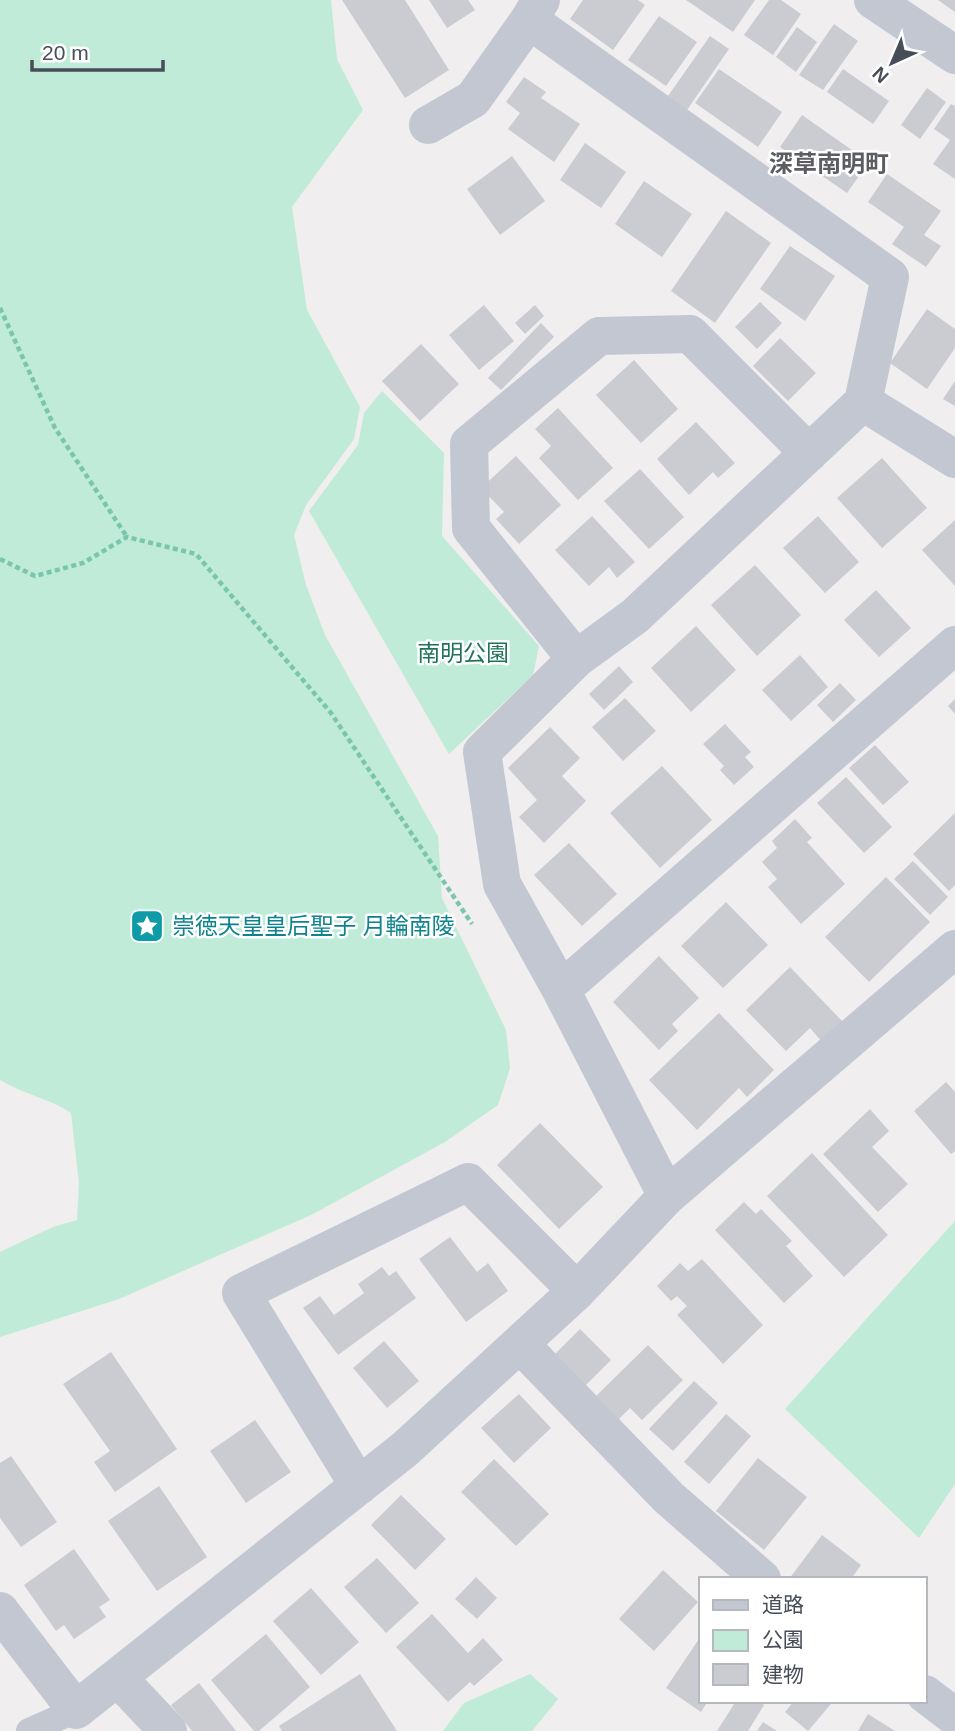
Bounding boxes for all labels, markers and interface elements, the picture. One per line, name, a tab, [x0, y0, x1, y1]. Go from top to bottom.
scale bar	[32, 28, 163, 72]
north arrow	[857, 28, 927, 98]
text: 20 m	[42, 41, 89, 64]
text: N	[868, 63, 893, 87]
district label: 深草南明町	[769, 150, 889, 177]
park label: 南明公園	[417, 640, 509, 666]
place icon: 崇徳天皇皇后聖子 月輪南陵	[128, 907, 166, 945]
place label: 崇徳天皇皇后聖子 月輪南陵	[172, 913, 454, 939]
legend	[699, 1577, 927, 1703]
text: 道路	[762, 1593, 804, 1616]
text: 公園	[762, 1628, 804, 1651]
text: 建物	[762, 1663, 804, 1686]

